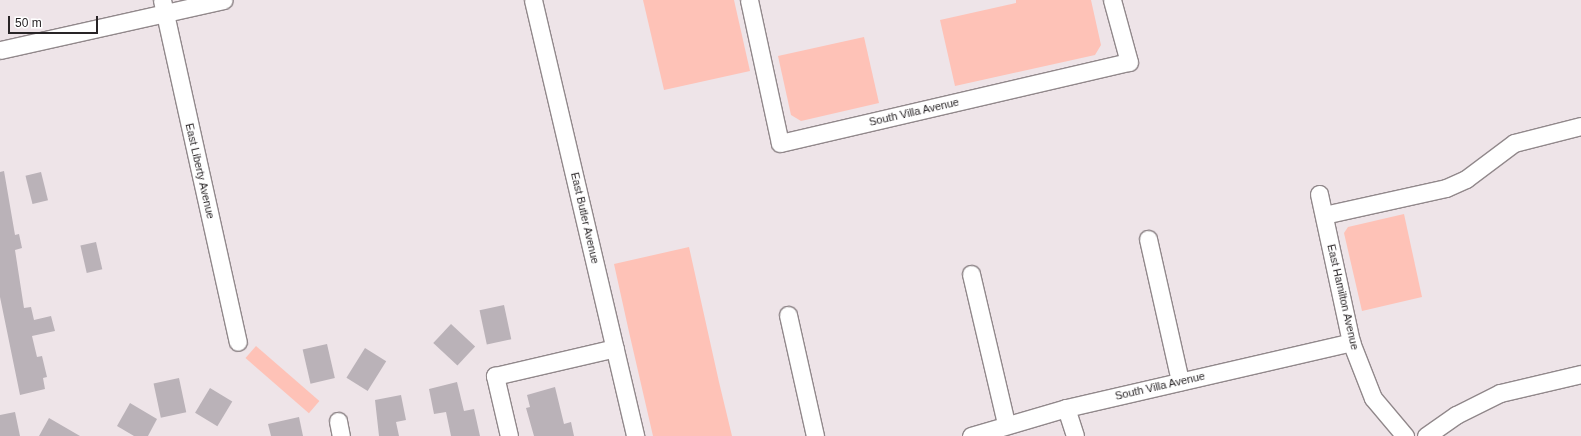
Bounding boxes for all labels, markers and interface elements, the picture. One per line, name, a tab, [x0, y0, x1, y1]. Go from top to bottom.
scale bar	[10, 8, 100, 34]
text: 50 m	[15, 16, 42, 30]
street label: South Villa Avenue	[867, 95, 961, 129]
street label: East Liberty Avenue	[183, 122, 217, 220]
street label: East Butler Avenue	[568, 171, 602, 265]
street label: East Hamilton Avenue	[1324, 243, 1362, 351]
street label: South Villa Avenue	[1113, 369, 1207, 403]

